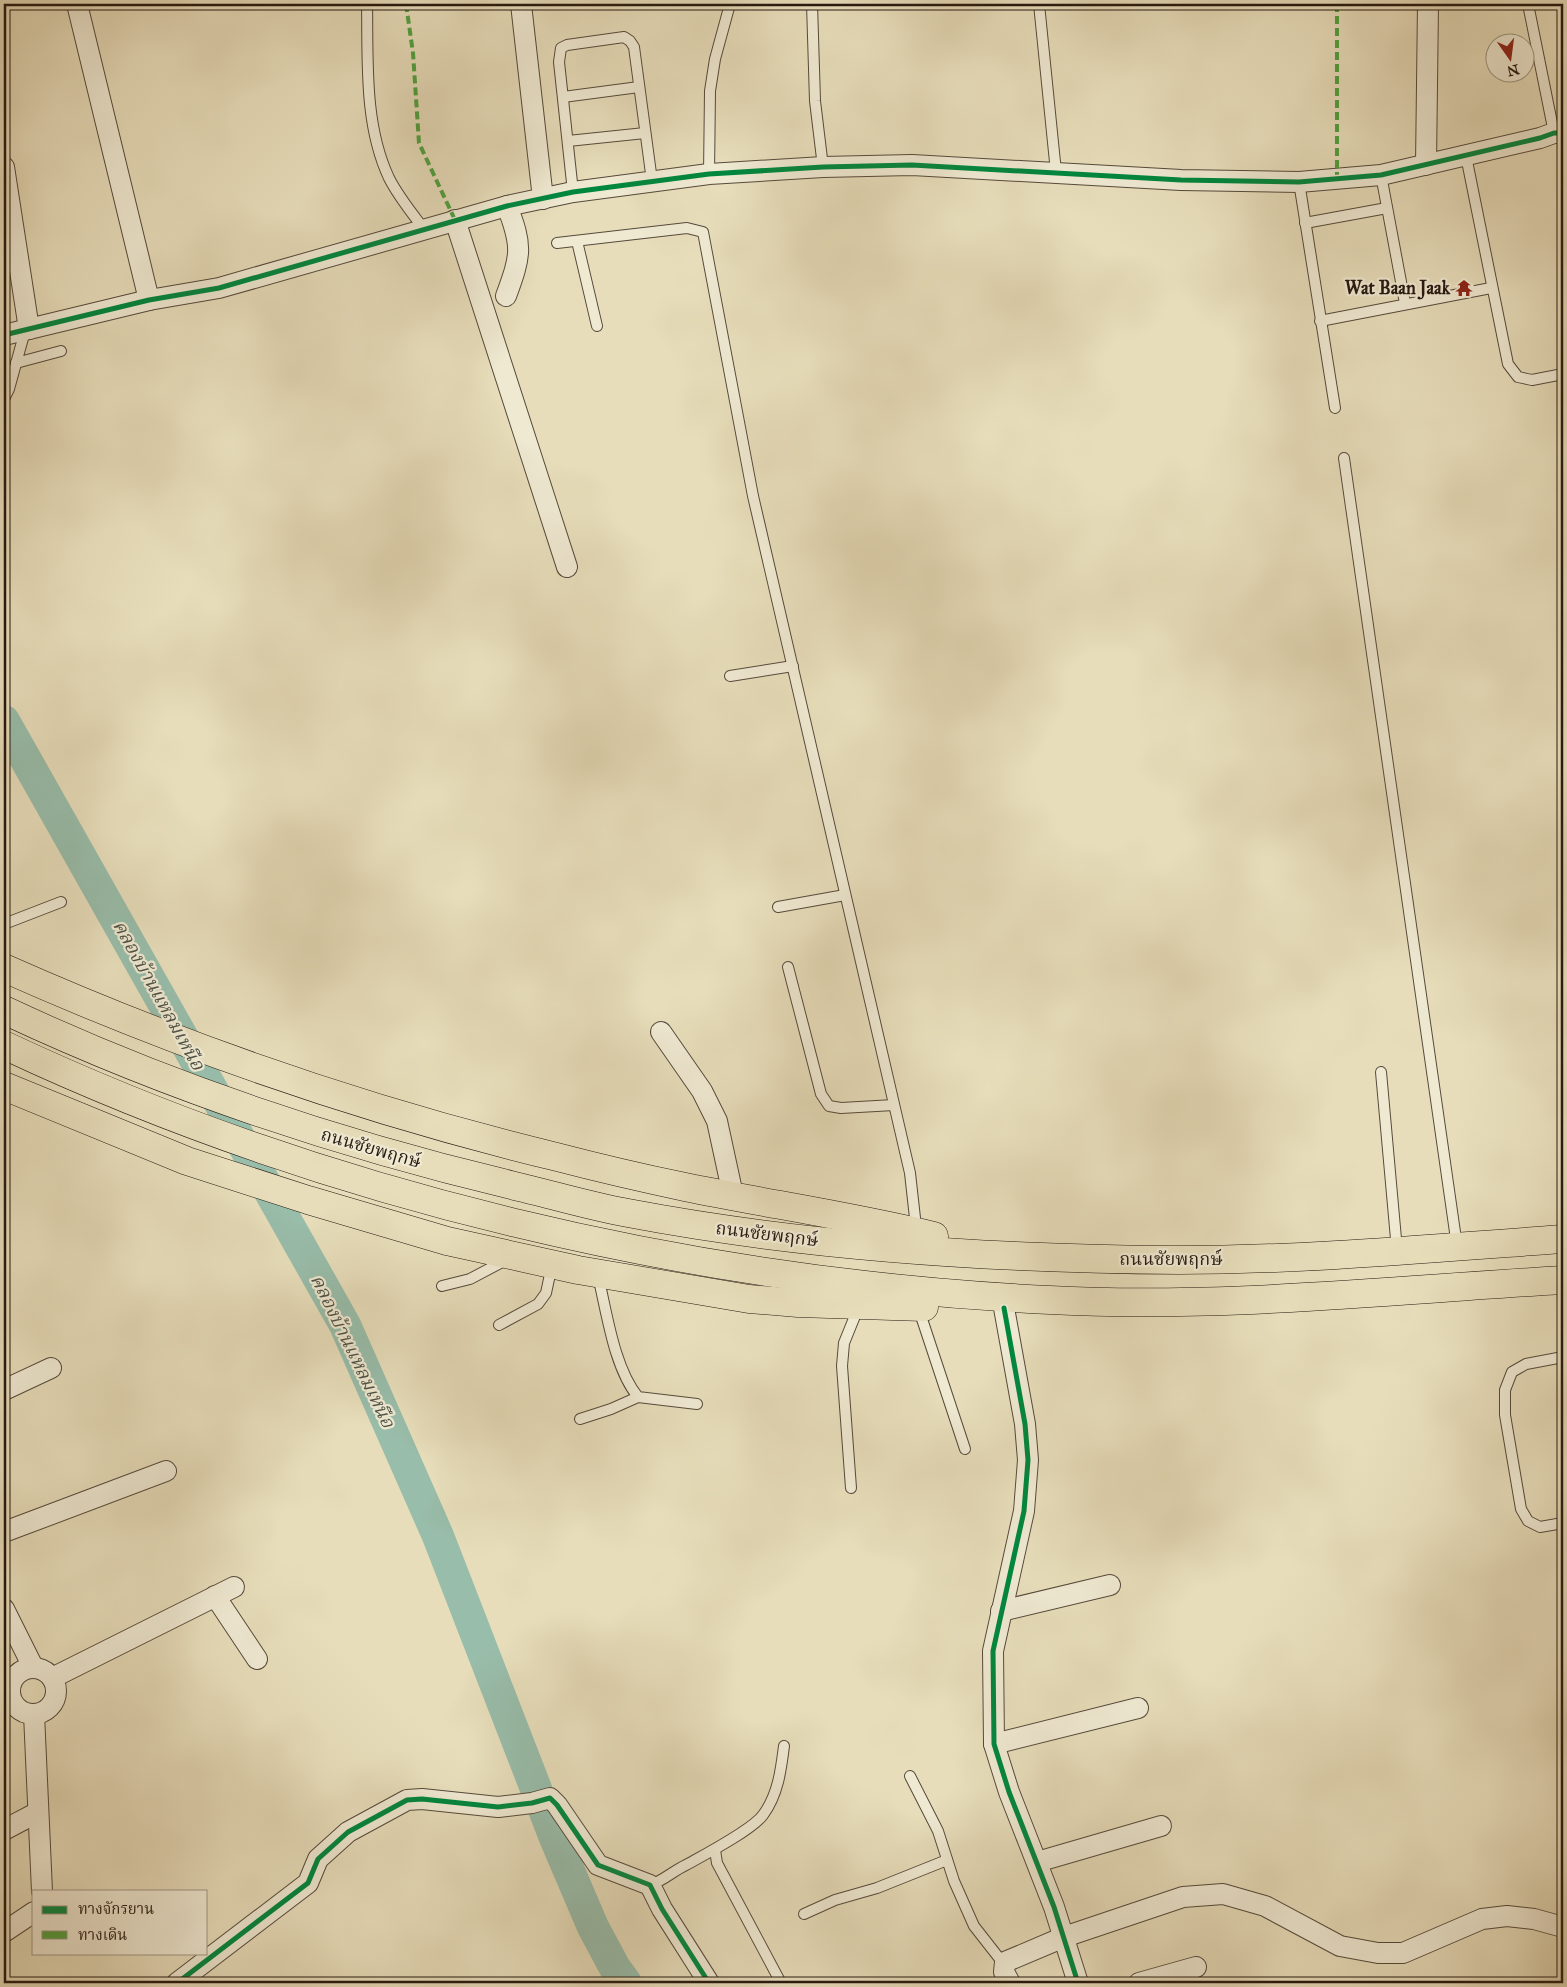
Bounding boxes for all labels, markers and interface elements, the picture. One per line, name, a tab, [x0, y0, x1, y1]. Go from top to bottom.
north arrow	[1484, 32, 1534, 82]
text: N	[1505, 60, 1521, 80]
place label: Wat Baan Jaak	[1345, 277, 1451, 300]
temple icon: Wat Baan Jaak	[1454, 278, 1474, 298]
water label: คลองบ้านแหลมเหนือ	[108, 916, 210, 1075]
street label: ถนนชัยพฤกษ์	[318, 1123, 424, 1173]
street label: ถนนชัยพฤกษ์	[714, 1217, 820, 1251]
street label: ถนนชัยพฤกษ์	[1119, 1248, 1223, 1270]
water label: คลองบ้านแหลมเหนือ	[306, 1271, 401, 1432]
legend	[32, 1890, 208, 1954]
text: ทางจักรยาน	[78, 1900, 154, 1918]
text: ทางเดิน	[78, 1926, 127, 1944]

